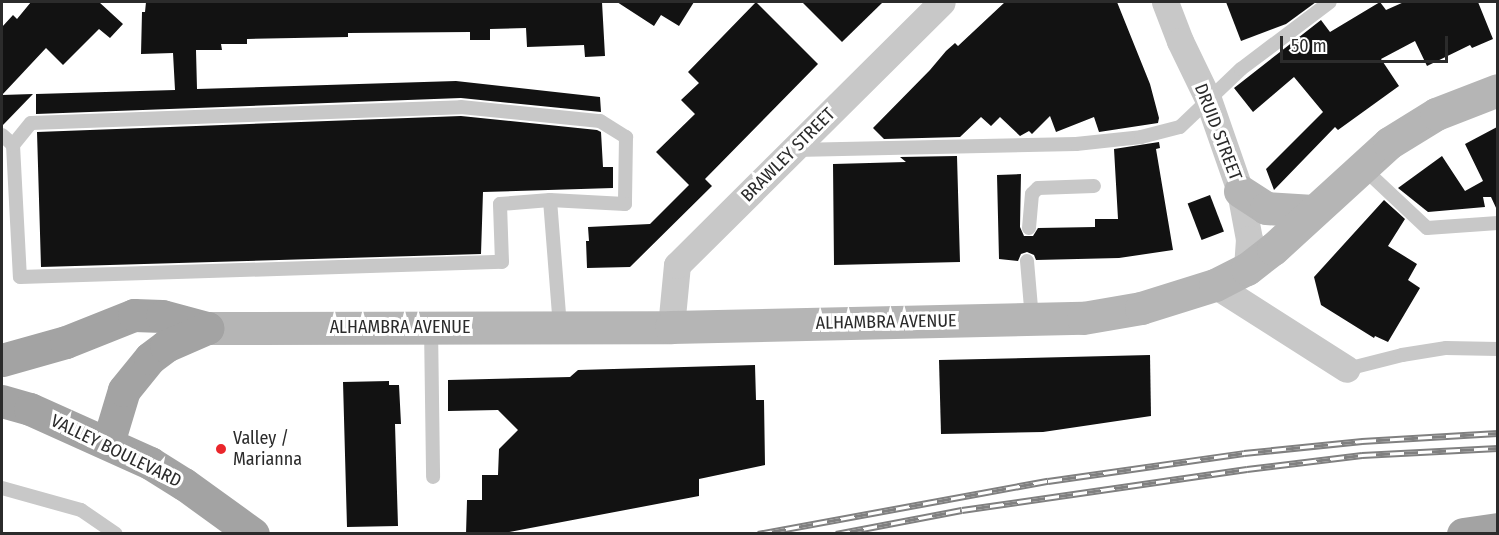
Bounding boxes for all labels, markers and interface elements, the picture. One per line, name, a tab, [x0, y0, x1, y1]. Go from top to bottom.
scale bar	[1283, 24, 1451, 62]
text: 50 m	[1291, 35, 1327, 57]
street label: DRUID STREET	[1190, 81, 1246, 183]
street label: BRAWLEY STREET	[737, 104, 839, 206]
street label: ALHAMBRA AVENUE	[815, 310, 957, 334]
street label: ALHAMBRA AVENUE	[330, 316, 470, 338]
street label: VALLEY BOULEVARD	[47, 410, 185, 492]
place label: Valley / Marianna	[233, 428, 302, 470]
marker: Valley / Marianna	[214, 442, 228, 456]

